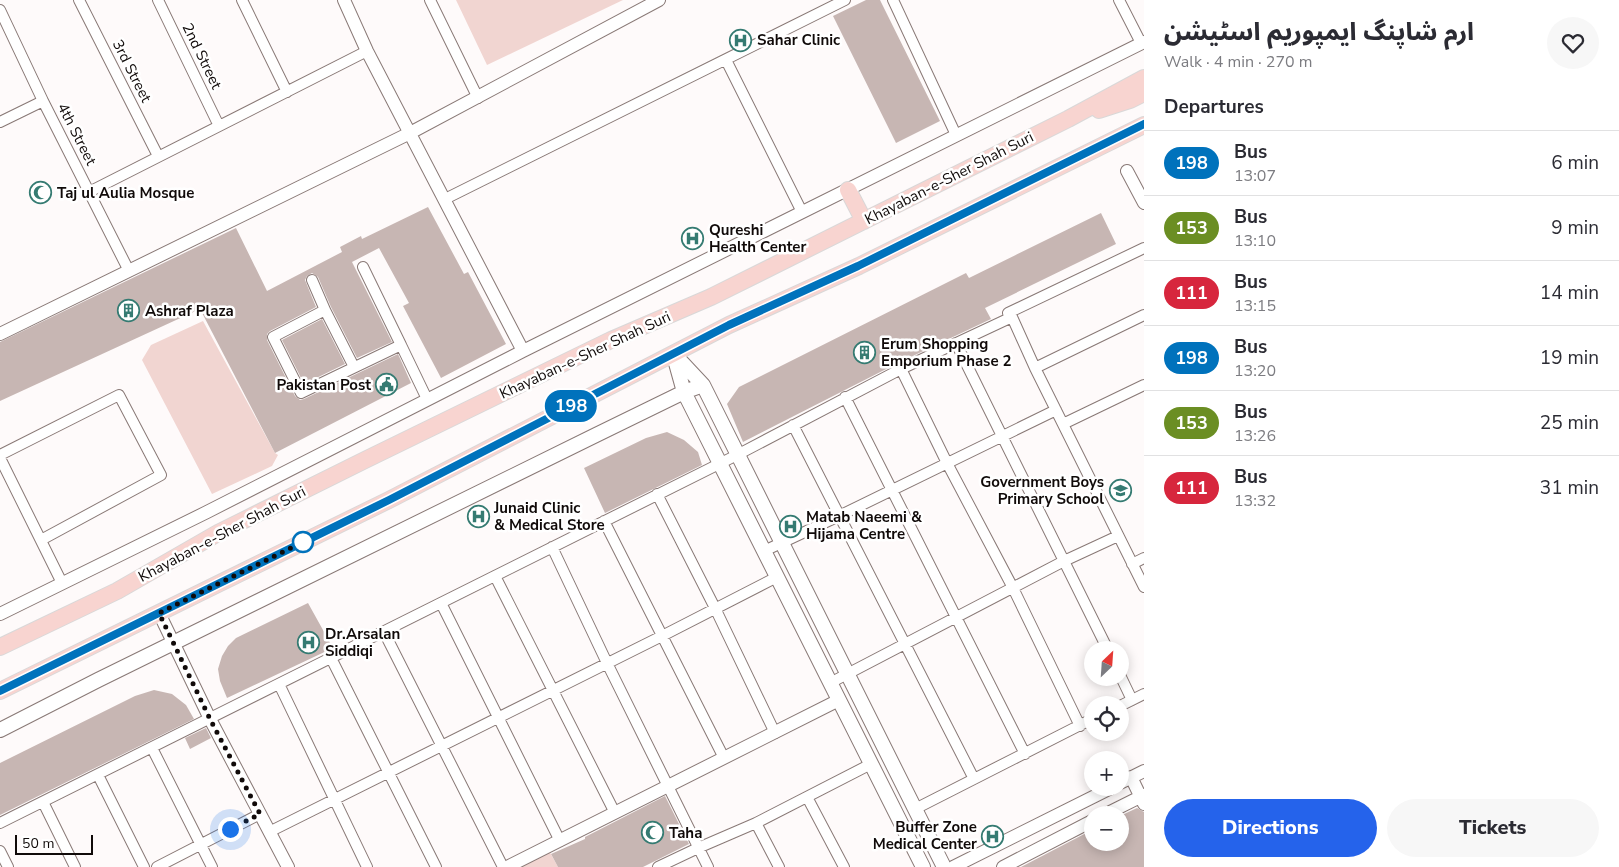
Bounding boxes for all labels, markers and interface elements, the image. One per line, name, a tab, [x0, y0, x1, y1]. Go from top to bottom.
text: ارم شاپنگ ایمپوریم اسٹیشن	[1164, 16, 1474, 48]
button: heart	[1547, 17, 1599, 69]
street label: 2nd Street	[177, 20, 227, 93]
hospital icon: Sahar Clinic	[729, 28, 753, 52]
place label: Sahar Clinic	[757, 30, 840, 50]
street label: 3rd Street	[108, 36, 157, 106]
text: Walk · 4 min · 270 m	[1164, 51, 1312, 73]
text: Departures	[1164, 94, 1264, 120]
street label: 4th Street	[53, 99, 102, 169]
street label: Khayaban-e-Sher Shah Suri	[861, 127, 1037, 229]
text: Bus	[1234, 139, 1267, 165]
text: 6 min	[1551, 150, 1599, 176]
text: 198	[1175, 151, 1208, 175]
text: 13:07	[1234, 165, 1276, 187]
mosque icon: Taj ul Aulia Mosque	[29, 181, 53, 205]
place label: Taj ul Aulia Mosque	[57, 183, 194, 203]
text: Bus	[1234, 204, 1267, 230]
text: 9 min	[1551, 215, 1599, 241]
text: 153	[1175, 216, 1208, 240]
place label: Qureshi Health Center	[709, 220, 806, 257]
hospital icon: Qureshi Health Center	[681, 227, 705, 251]
text: 13:10	[1234, 230, 1276, 252]
text: Bus	[1234, 269, 1267, 295]
text: 14 min	[1540, 280, 1599, 306]
text: 111	[1175, 281, 1208, 305]
text: 13:15	[1234, 295, 1276, 317]
building icon: Ashraf Plaza	[117, 299, 141, 323]
place label: Ashraf Plaza	[145, 301, 234, 321]
street label: Khayaban-e-Sher Shah Suri	[496, 306, 674, 404]
place label: Erum Shopping Emporium Phase 2	[881, 334, 1012, 371]
text: Bus	[1234, 334, 1267, 360]
building icon: Erum Shopping Emporium Phase 2	[853, 341, 877, 365]
text: 19 min	[1540, 345, 1599, 371]
text: 198	[1175, 346, 1208, 370]
text: 13:20	[1234, 360, 1276, 382]
public building icon: Pakistan Post	[375, 373, 399, 397]
place label: Pakistan Post	[276, 375, 371, 395]
line badge: 198	[542, 390, 600, 422]
text: 198	[555, 394, 587, 418]
text: Bus	[1234, 399, 1267, 425]
text: 25 min	[1540, 410, 1599, 436]
text: 153	[1175, 411, 1208, 435]
text: 13:26	[1234, 425, 1276, 447]
text: Bus	[1234, 464, 1267, 490]
place label: Government Boys Primary School	[980, 472, 1104, 509]
text: 31 min	[1540, 475, 1599, 501]
text: 111	[1175, 476, 1208, 500]
school or university icon: Government Boys Primary School	[1108, 479, 1132, 503]
street label: Khayaban-e-Sher Shah Suri	[135, 481, 309, 587]
text: 13:32	[1234, 490, 1276, 512]
place label: Junaid Clinic & Medical Store	[493, 498, 605, 535]
hospital icon: Junaid Clinic & Medical Store	[466, 505, 490, 529]
place label: Matab Naeemi & Hijama Centre	[806, 507, 923, 544]
hospital icon: Matab Naeemi & Hijama Centre	[778, 514, 802, 538]
unlabelled marker	[292, 531, 314, 553]
place label: Dr.Arsalan Siddiqi	[325, 624, 400, 661]
hospital icon: Dr.Arsalan Siddiqi	[297, 631, 321, 655]
north arrow	[1084, 641, 1129, 686]
map controls	[1084, 641, 1129, 851]
button: locate	[1084, 696, 1129, 741]
button: +	[1084, 751, 1129, 796]
button: Directions	[1164, 799, 1377, 857]
button: Tickets	[1387, 799, 1599, 857]
button: −	[1084, 806, 1129, 851]
your location	[218, 817, 243, 842]
place label: Buffer Zone Medical Center	[873, 817, 977, 854]
mosque icon: Taha	[641, 821, 665, 845]
place label: Taha	[669, 823, 702, 843]
hospital icon: Buffer Zone Medical Center	[981, 824, 1005, 848]
scale bar	[15, 832, 92, 855]
text: 50 m	[22, 834, 54, 853]

